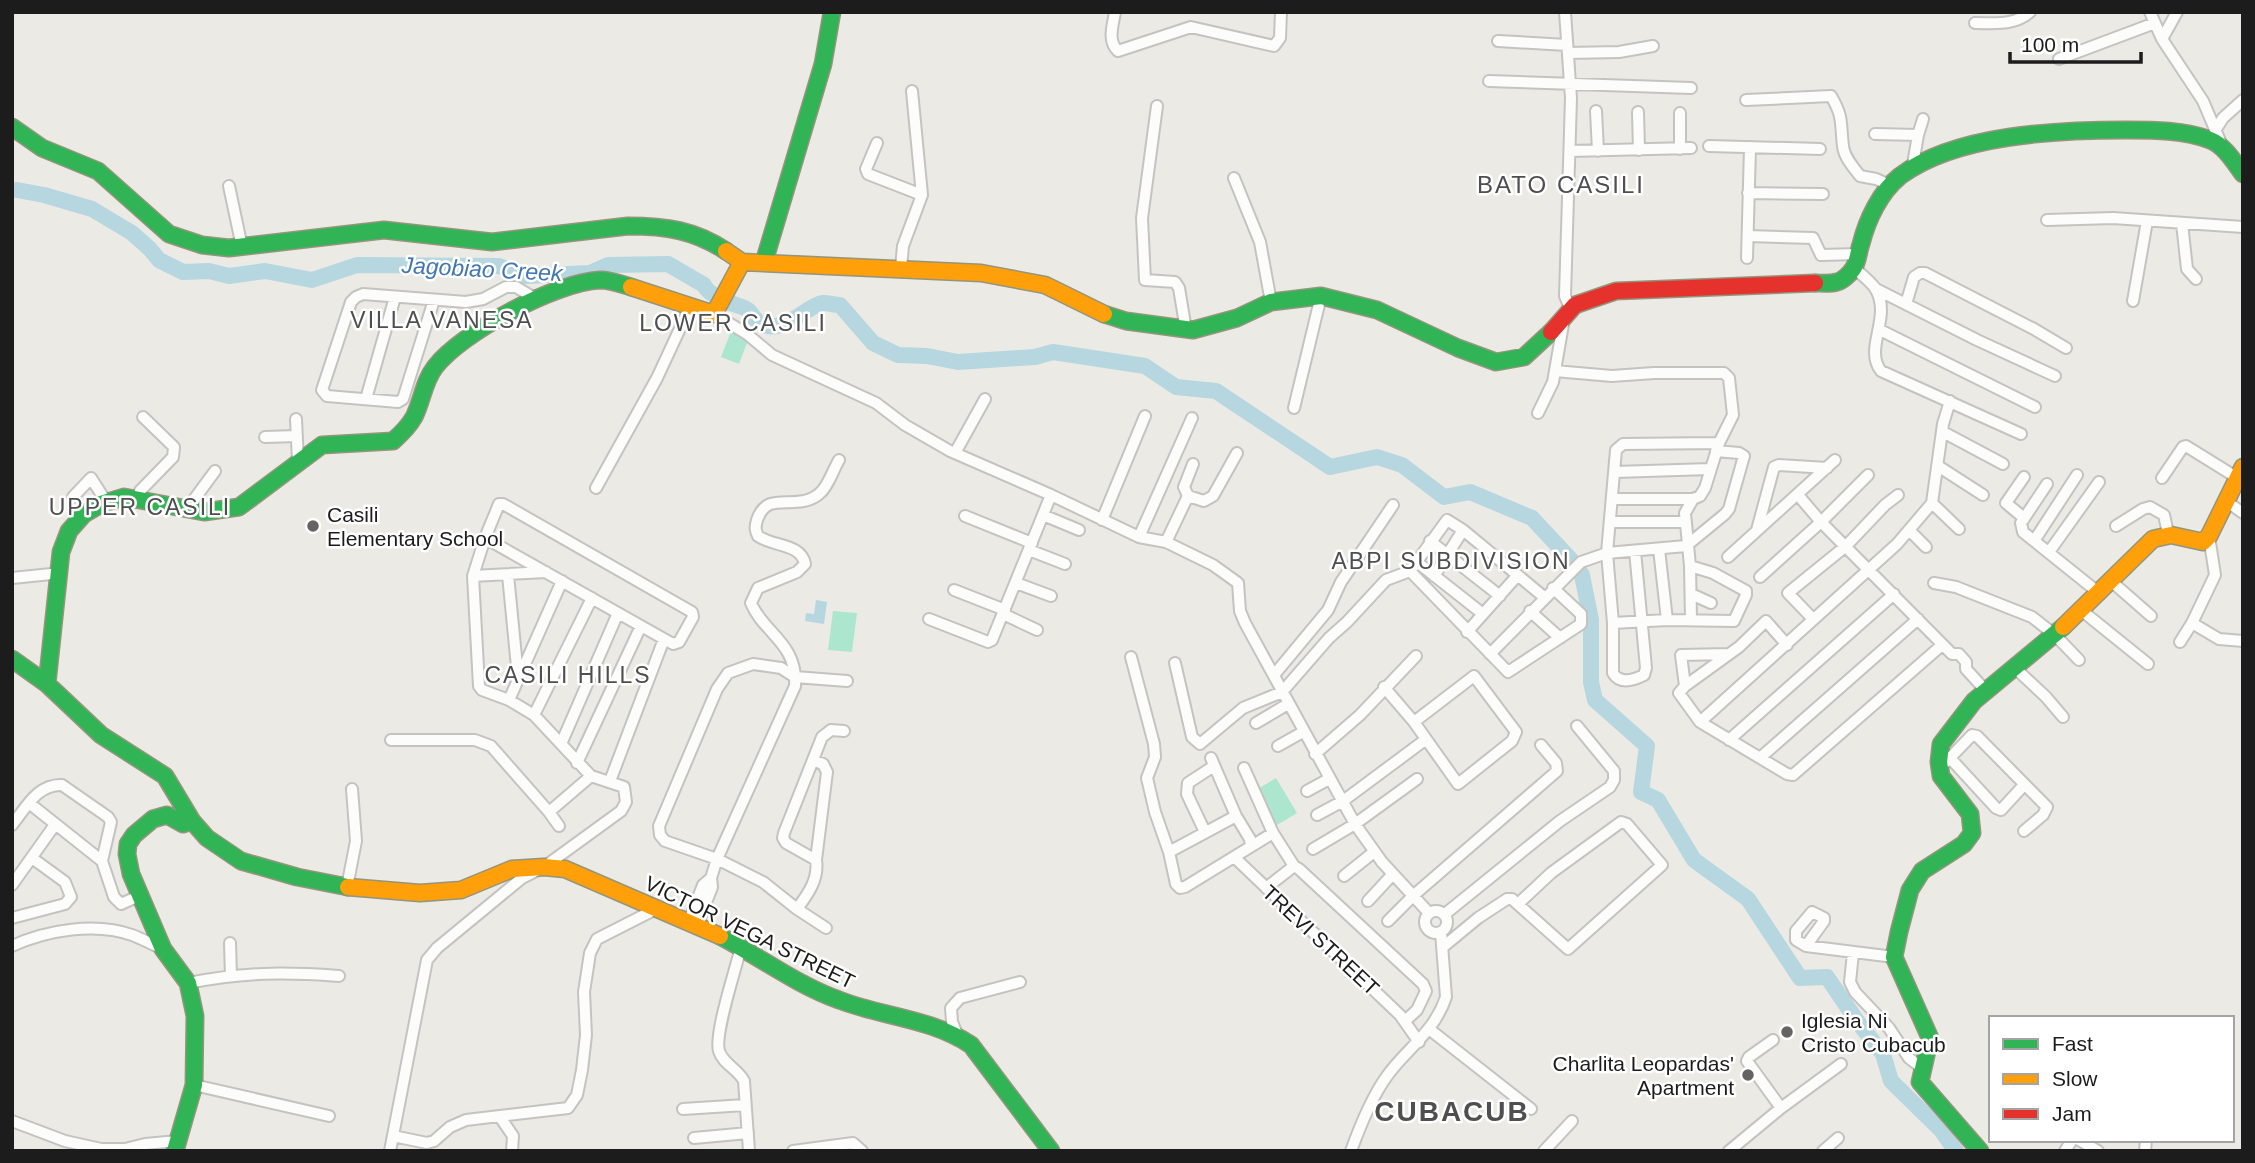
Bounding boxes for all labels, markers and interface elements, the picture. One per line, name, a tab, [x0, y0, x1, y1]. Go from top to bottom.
scale bar	[2010, 21, 2141, 65]
text: 100 m	[2021, 33, 2079, 56]
district label: BATO CASILI	[1477, 171, 1645, 198]
water label: Jagobiao Creek	[400, 252, 565, 286]
district label: VILLA VANESA	[350, 307, 534, 333]
district label: LOWER CASILI	[639, 310, 827, 336]
district label: UPPER CASILI	[49, 494, 231, 520]
place label: Casili Elementary School	[327, 503, 503, 550]
marker: Casili Elementary School	[305, 518, 321, 534]
district label: ABPI SUBDIVISION	[1331, 548, 1571, 574]
district label: CASILI HILLS	[484, 662, 652, 688]
street label: VICTOR VEGA STREET	[641, 871, 859, 993]
street label: TREVI STREET	[1258, 880, 1384, 1000]
place label: Iglesia Ni Cristo Cubacub	[1801, 1009, 1946, 1056]
legend	[1989, 1016, 2234, 1142]
marker: Iglesia Ni Cristo Cubacub	[1779, 1024, 1795, 1040]
text: Fast	[2052, 1032, 2093, 1055]
place label: Charlita Leopardas' Apartment	[1553, 1052, 1734, 1099]
marker: Charlita Leopardas' Apartment	[1740, 1067, 1756, 1083]
text: Slow	[2052, 1067, 2098, 1090]
district label: CUBACUB	[1374, 1096, 1530, 1127]
text: Jam	[2052, 1102, 2092, 1125]

